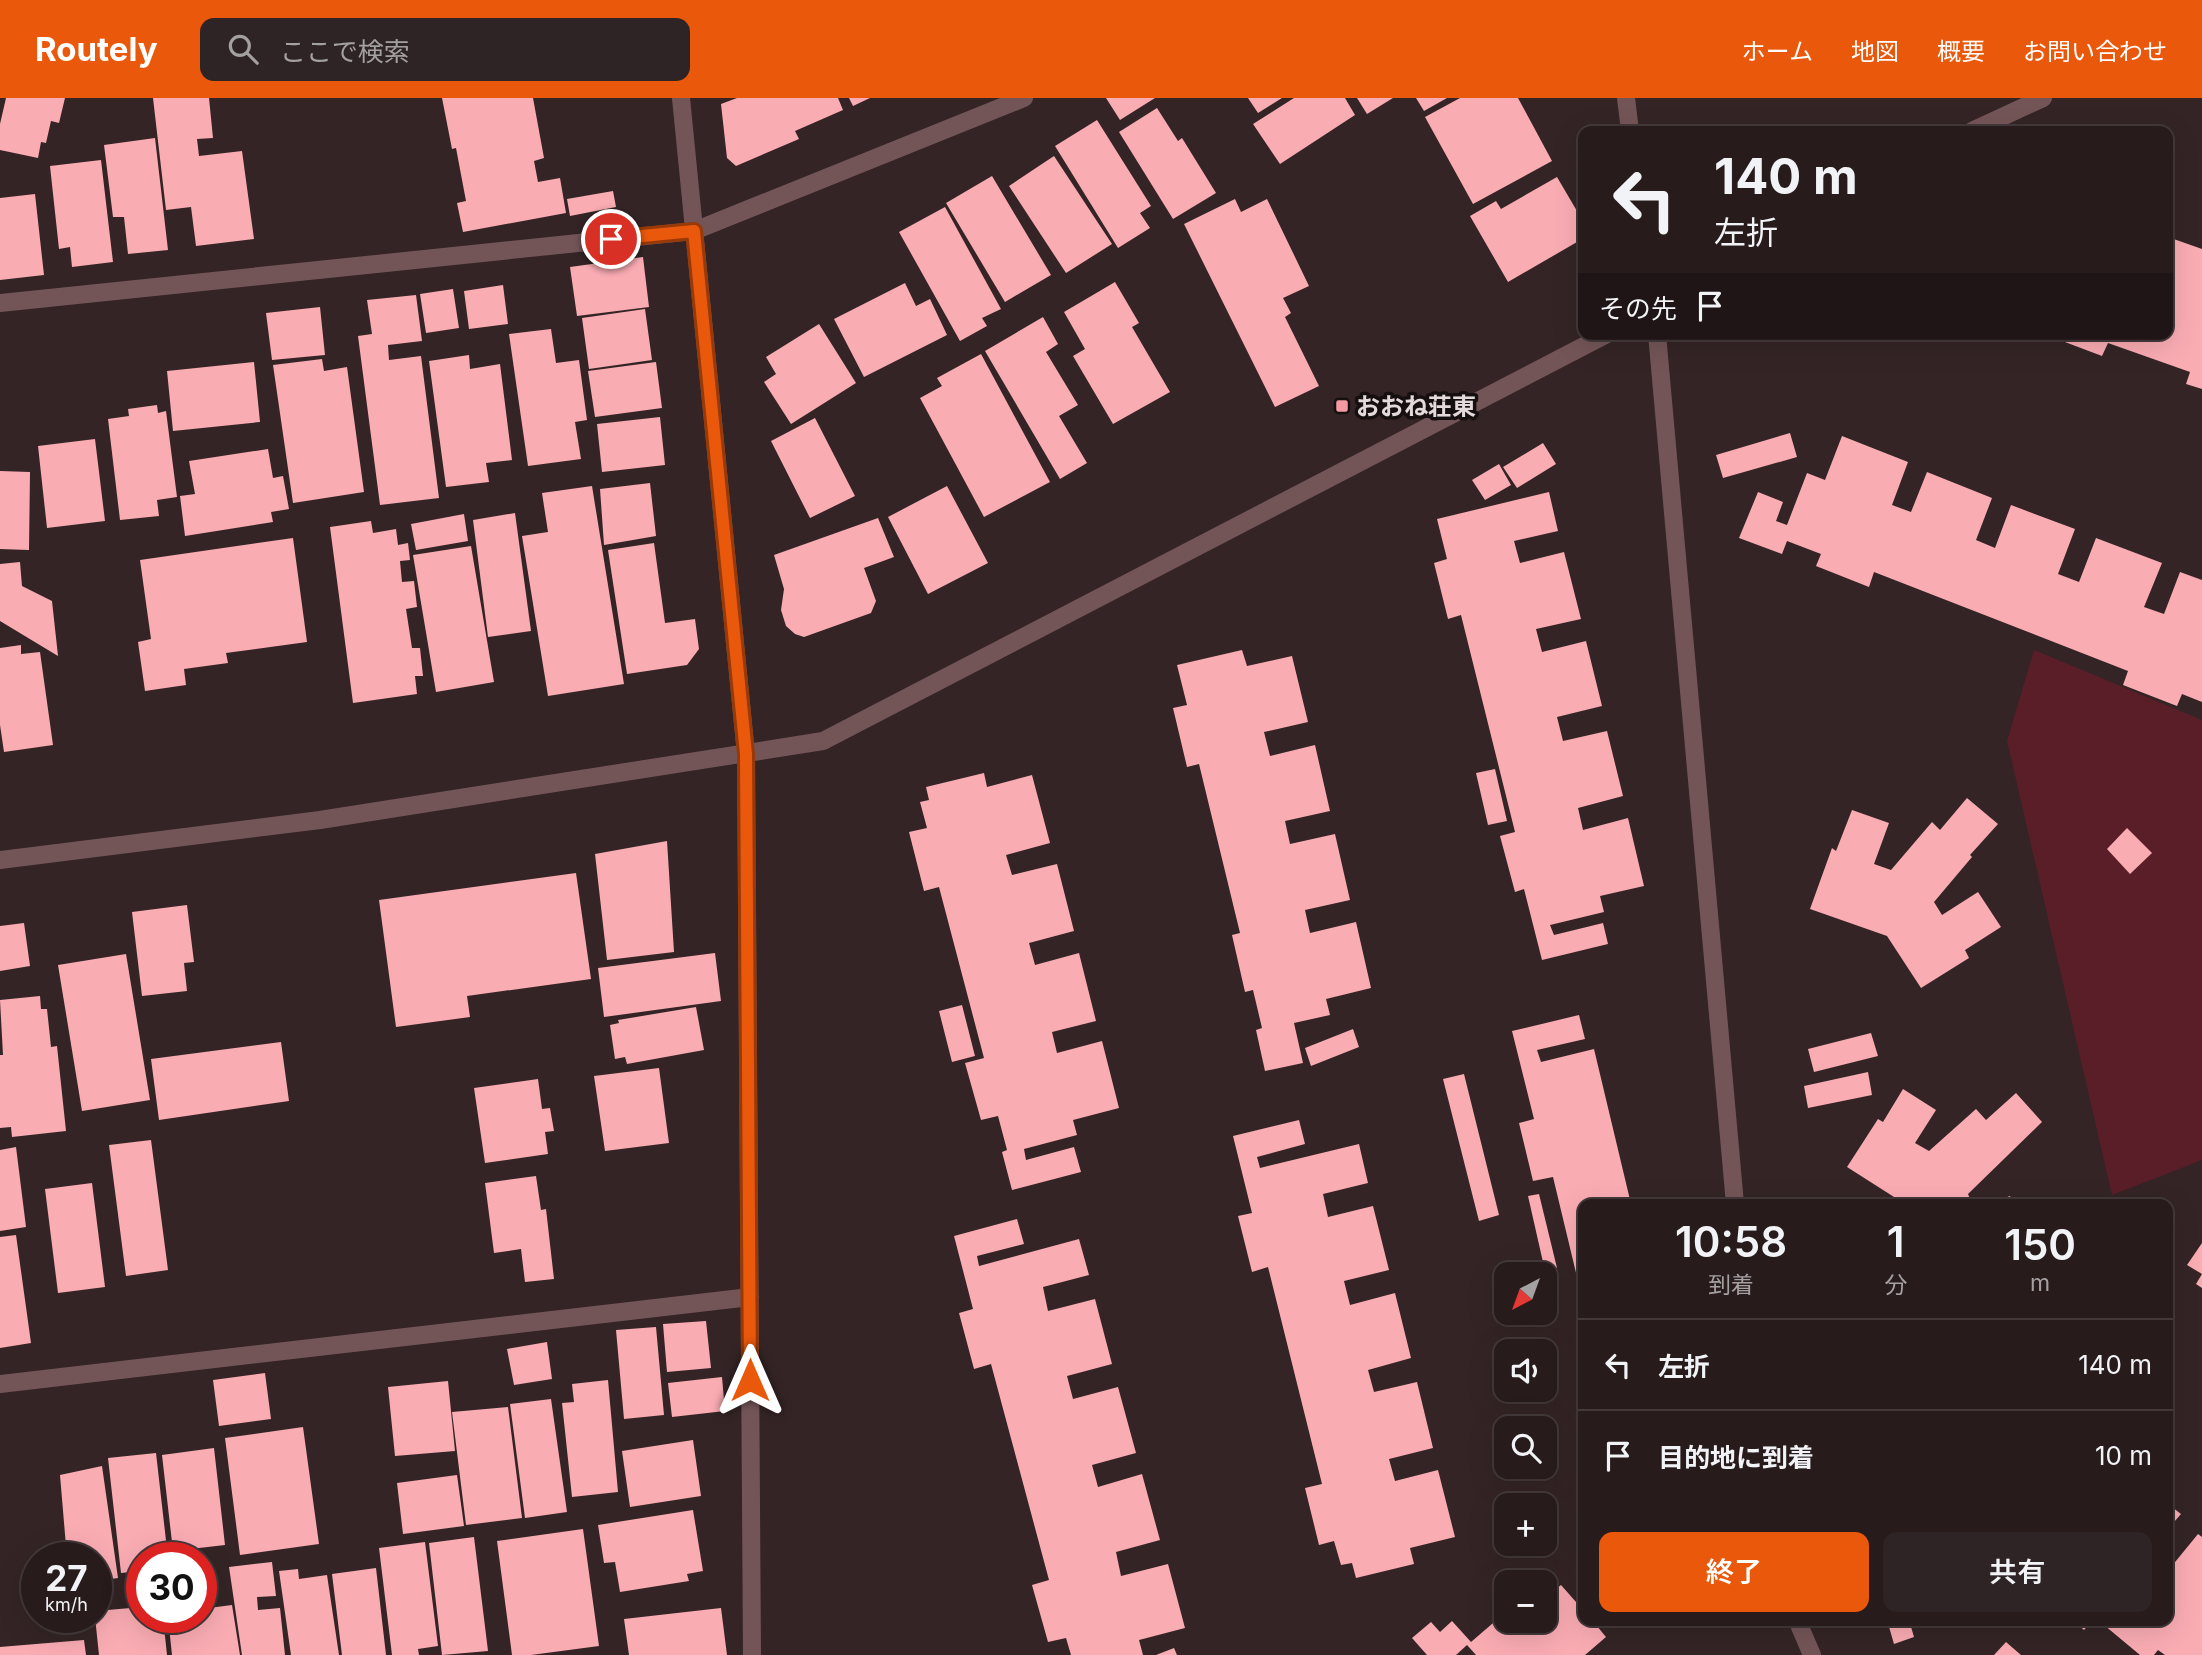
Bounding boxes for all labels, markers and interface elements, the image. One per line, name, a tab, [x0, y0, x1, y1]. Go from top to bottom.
search box	[200, 18, 690, 81]
text: Routely	[35, 29, 158, 69]
icon: search	[224, 30, 262, 68]
text: ここで検索	[280, 36, 410, 67]
text: ホーム	[1742, 37, 1813, 66]
text: 地図	[1851, 37, 1899, 66]
text: 概要	[1937, 37, 1985, 66]
text: お問い合わせ	[2023, 37, 2167, 66]
text: 140 m	[1714, 147, 1858, 206]
icon: left	[1599, 154, 1690, 245]
pin	[581, 209, 641, 269]
text: 左折	[1714, 213, 1778, 252]
icon: arrive	[592, 220, 630, 258]
icon: arrive	[1691, 287, 1729, 325]
text: その先	[1599, 293, 1677, 324]
place label: おおね荘東	[1356, 392, 1476, 421]
marker: おおね荘東	[1334, 398, 1350, 414]
text: 10:58	[1675, 1216, 1787, 1267]
text: 1	[1887, 1216, 1905, 1267]
text: 150	[2004, 1219, 2076, 1270]
north arrow	[1494, 1262, 1558, 1325]
map controls	[1494, 1262, 1557, 1633]
text: m	[2030, 1269, 2050, 1297]
text: 到着	[1708, 1271, 1754, 1299]
text: 分	[1884, 1271, 1907, 1299]
button: sound	[1494, 1339, 1557, 1402]
position arrow	[713, 1343, 787, 1417]
icon: left	[1599, 1346, 1637, 1384]
text: 140 m	[2078, 1349, 2152, 1380]
text: 左折	[1658, 1351, 1710, 1382]
button: search	[1494, 1416, 1557, 1479]
icon: arrive	[1599, 1437, 1637, 1475]
text: 10 m	[2095, 1440, 2152, 1471]
text: 目的地に到着	[1658, 1442, 1814, 1473]
button: +	[1494, 1493, 1557, 1556]
button: 終了	[1599, 1532, 1869, 1612]
button: 共有	[1883, 1532, 2152, 1612]
speed limit sign: 30	[126, 1542, 217, 1633]
text: 27	[45, 1557, 88, 1599]
button: −	[1494, 1570, 1557, 1633]
text: km/h	[45, 1594, 88, 1615]

